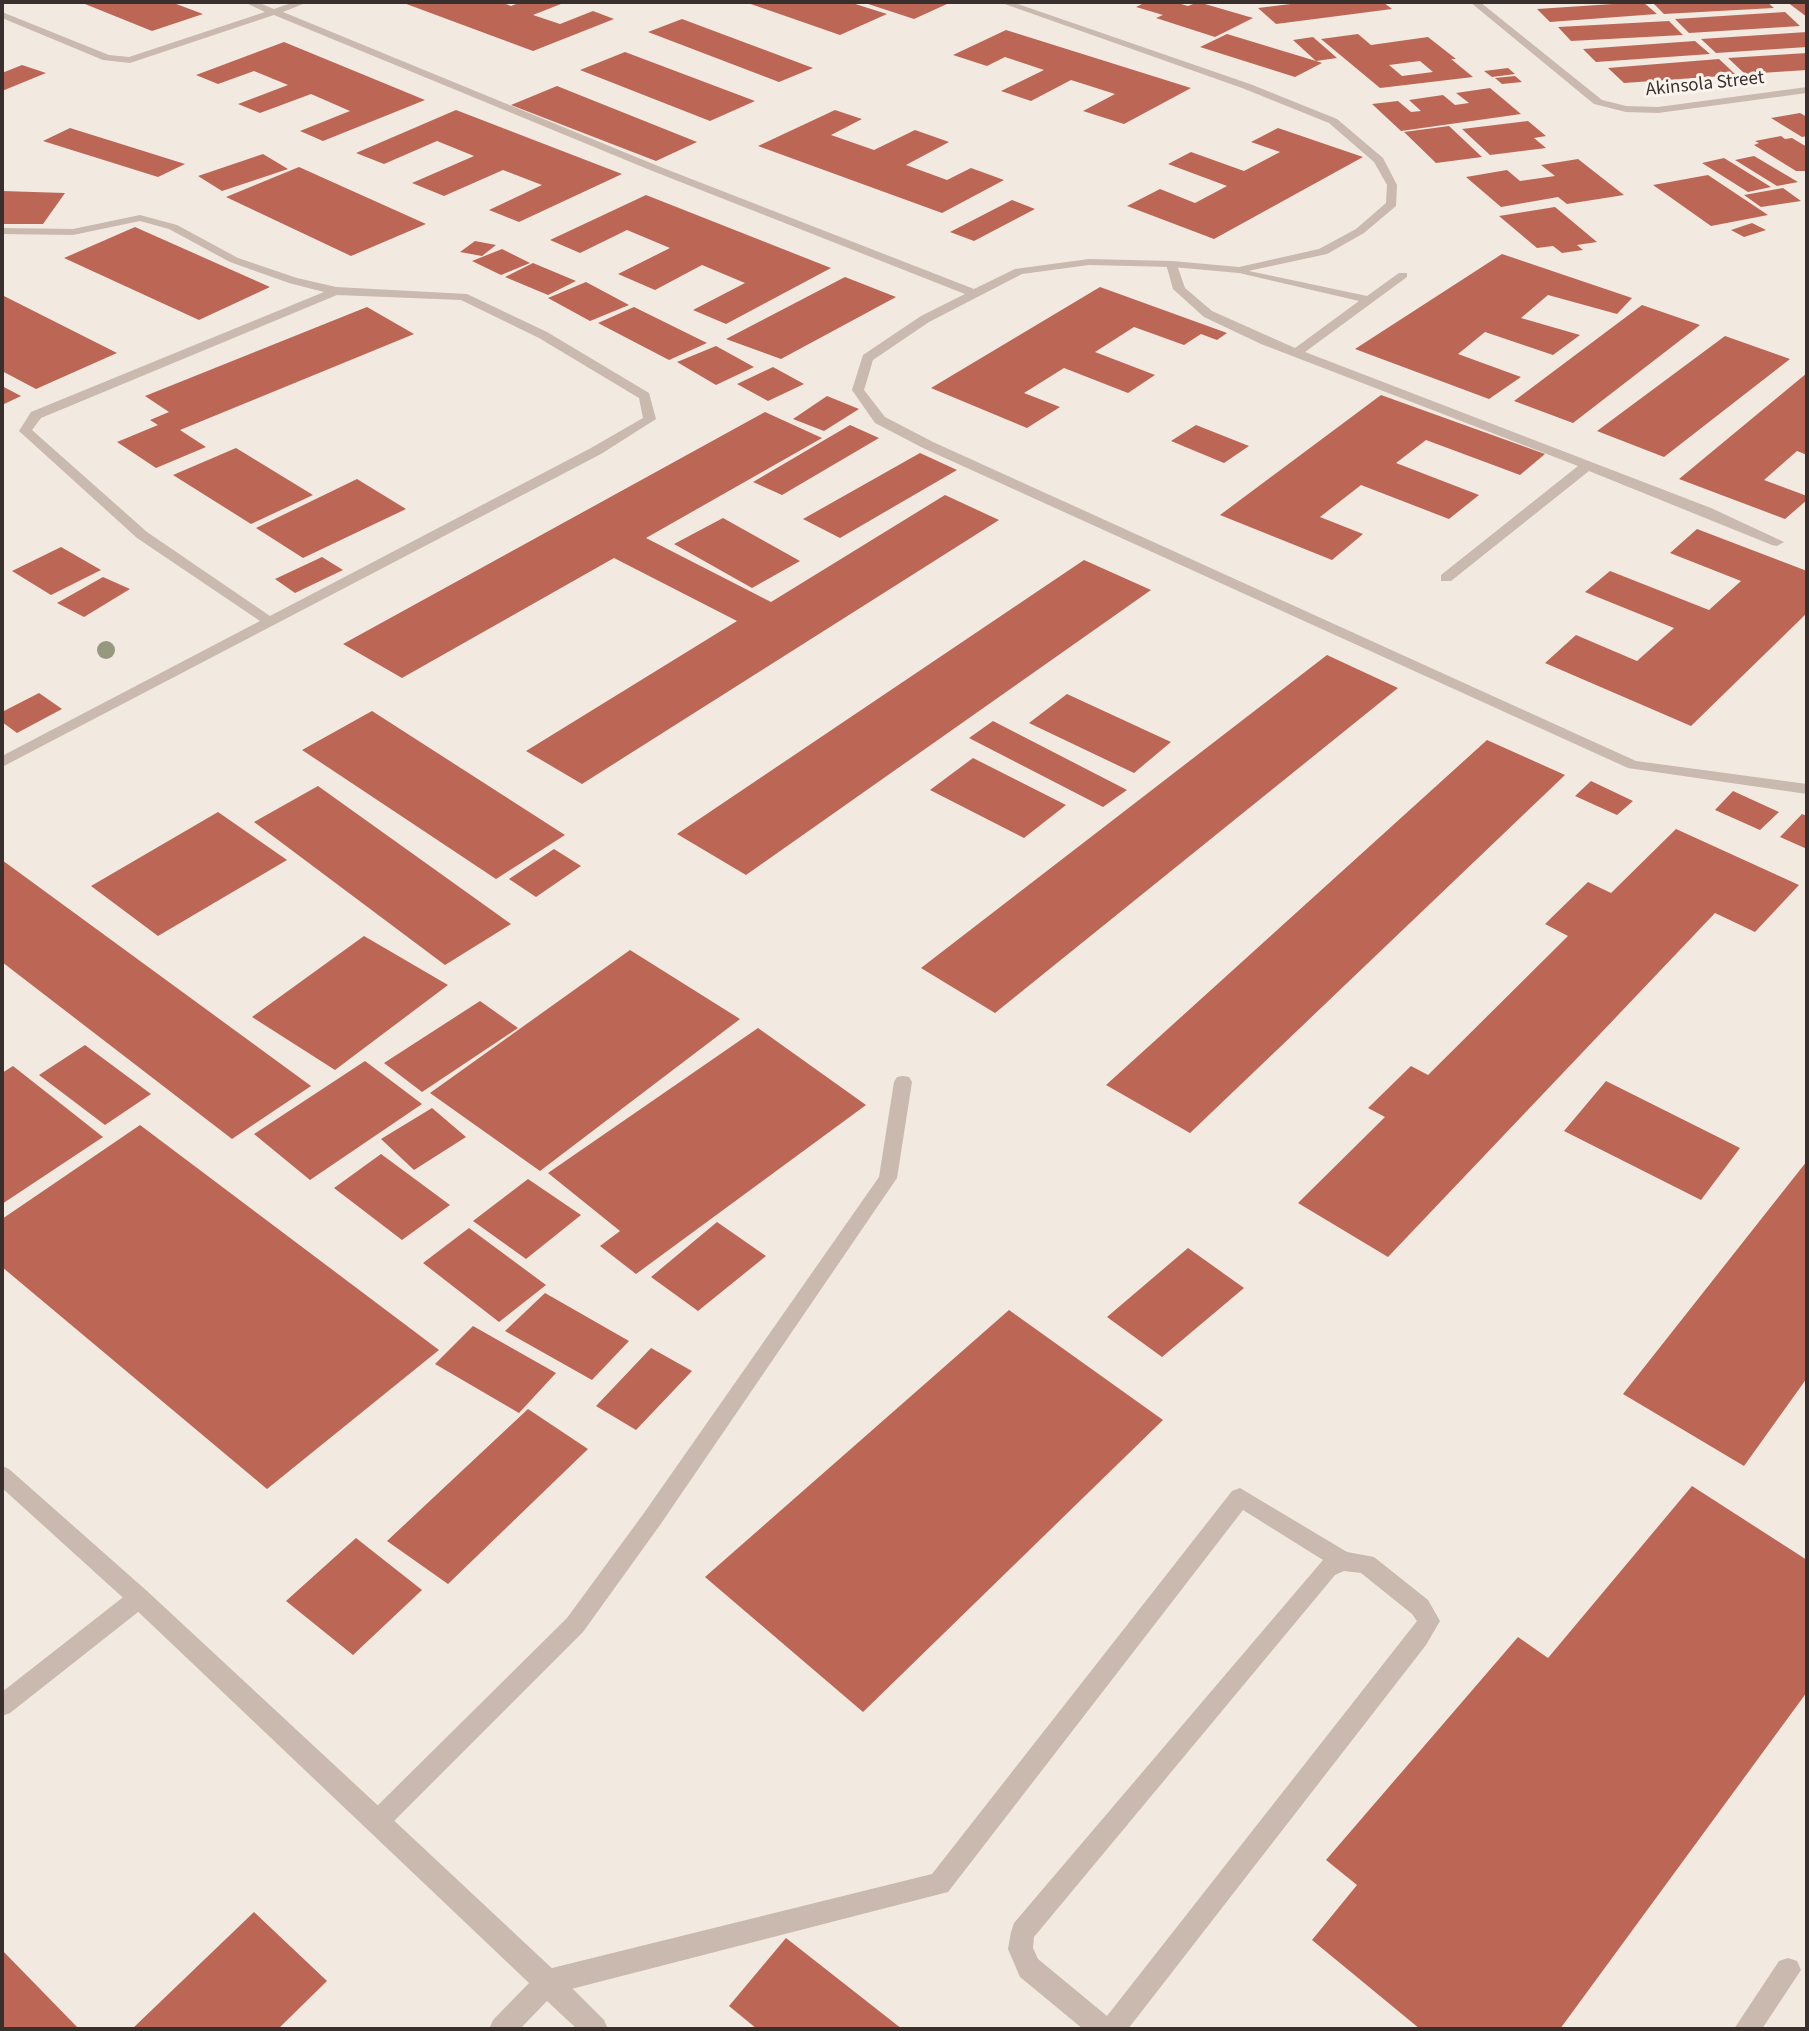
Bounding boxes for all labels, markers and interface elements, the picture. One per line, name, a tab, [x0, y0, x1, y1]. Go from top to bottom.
street label: Akinsola Street	[1645, 67, 1765, 103]

